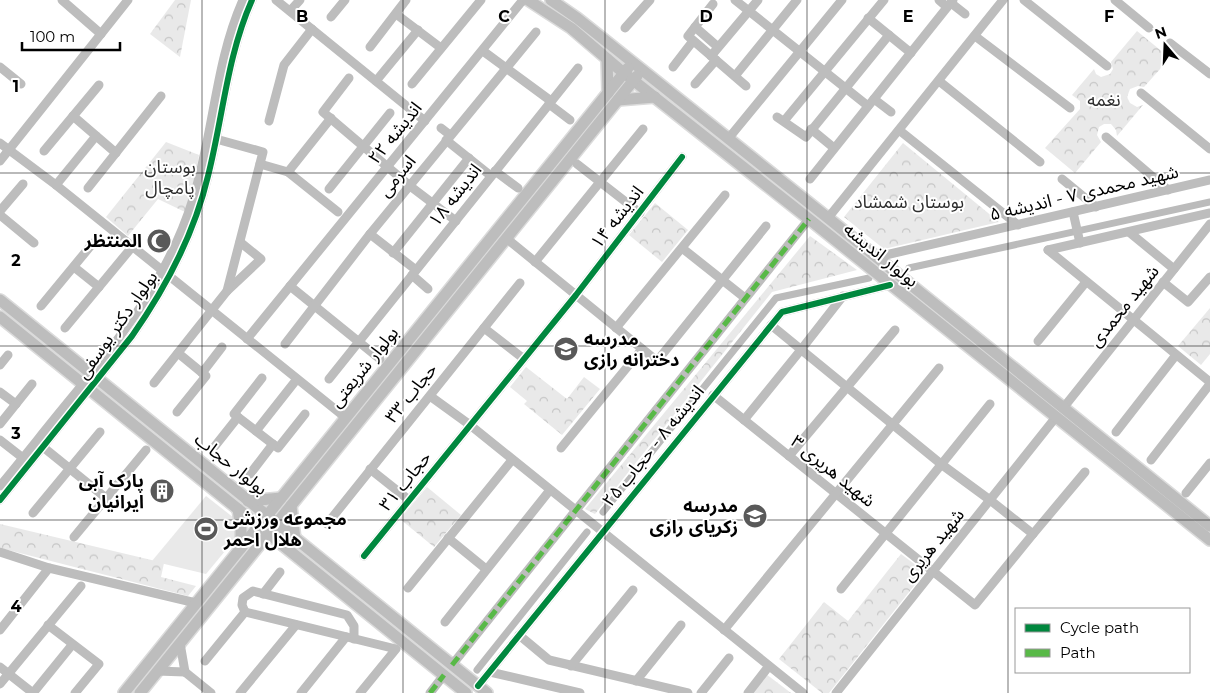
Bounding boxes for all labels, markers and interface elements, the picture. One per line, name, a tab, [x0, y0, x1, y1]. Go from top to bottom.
text: B	[296, 7, 308, 26]
text: C	[498, 7, 510, 26]
text: D	[699, 7, 713, 26]
text: E	[903, 7, 913, 26]
text: F	[1104, 7, 1114, 26]
scale bar	[22, 20, 120, 52]
north arrow	[1140, 20, 1190, 70]
text: N	[1152, 22, 1169, 43]
text: 100 m	[30, 27, 75, 46]
text: 1	[13, 77, 19, 96]
park label: نغمه	[1087, 89, 1121, 111]
street label: اندیشه ۲۲	[363, 98, 427, 168]
street label: اسرمی	[374, 151, 420, 201]
park label: بوستان پامچال	[144, 156, 196, 199]
street label: اندیشه ۱۸	[424, 159, 486, 231]
street label: شهید محمدی ۷ - اندیشه ۵	[987, 161, 1181, 225]
street label: اندیشه ۱۴	[586, 181, 648, 253]
park label: بوستان شمشاد	[854, 191, 964, 213]
street label: بولوار اندیشه	[839, 218, 923, 292]
mosque icon: المنتظر	[146, 228, 172, 254]
place label: المنتظر	[83, 230, 142, 252]
text: 2	[11, 251, 21, 270]
street label: شهید محمدی	[1084, 261, 1164, 351]
street label: بولوار دکتر یوسفی	[72, 267, 162, 383]
street label: بولوار شریعتی	[325, 322, 403, 412]
place label: مدرسه دخترانه رازی	[584, 328, 679, 371]
school or university icon: مدرسه دخترانه رازی	[553, 336, 579, 362]
street label: حجاب ۳۳	[380, 359, 442, 427]
street label: اندیشه ۸ - حجاب ۲۵	[597, 381, 709, 511]
text: 3	[10, 424, 21, 443]
street label: بولوار حجاب	[190, 428, 272, 500]
street label: شهید هریری ۳	[786, 430, 880, 512]
street label: حجاب ۳۱	[374, 447, 436, 515]
place label: پارک آبی ایرانیان	[79, 470, 144, 513]
building icon: پارک آبی ایرانیان	[149, 478, 175, 504]
place label: مدرسه زکریای رازی	[650, 495, 738, 538]
school or university icon: مدرسه زکریای رازی	[742, 503, 768, 529]
street label: شهید هریری	[897, 504, 969, 586]
place label: مجموعه ورزشی هلال احمر	[223, 508, 347, 551]
sports icon: مجموعه ورزشی هلال احمر	[193, 516, 219, 542]
text: 4	[10, 597, 22, 616]
legend	[1015, 608, 1190, 673]
text: Cycle path	[1060, 618, 1139, 637]
text: Path	[1060, 643, 1096, 662]

